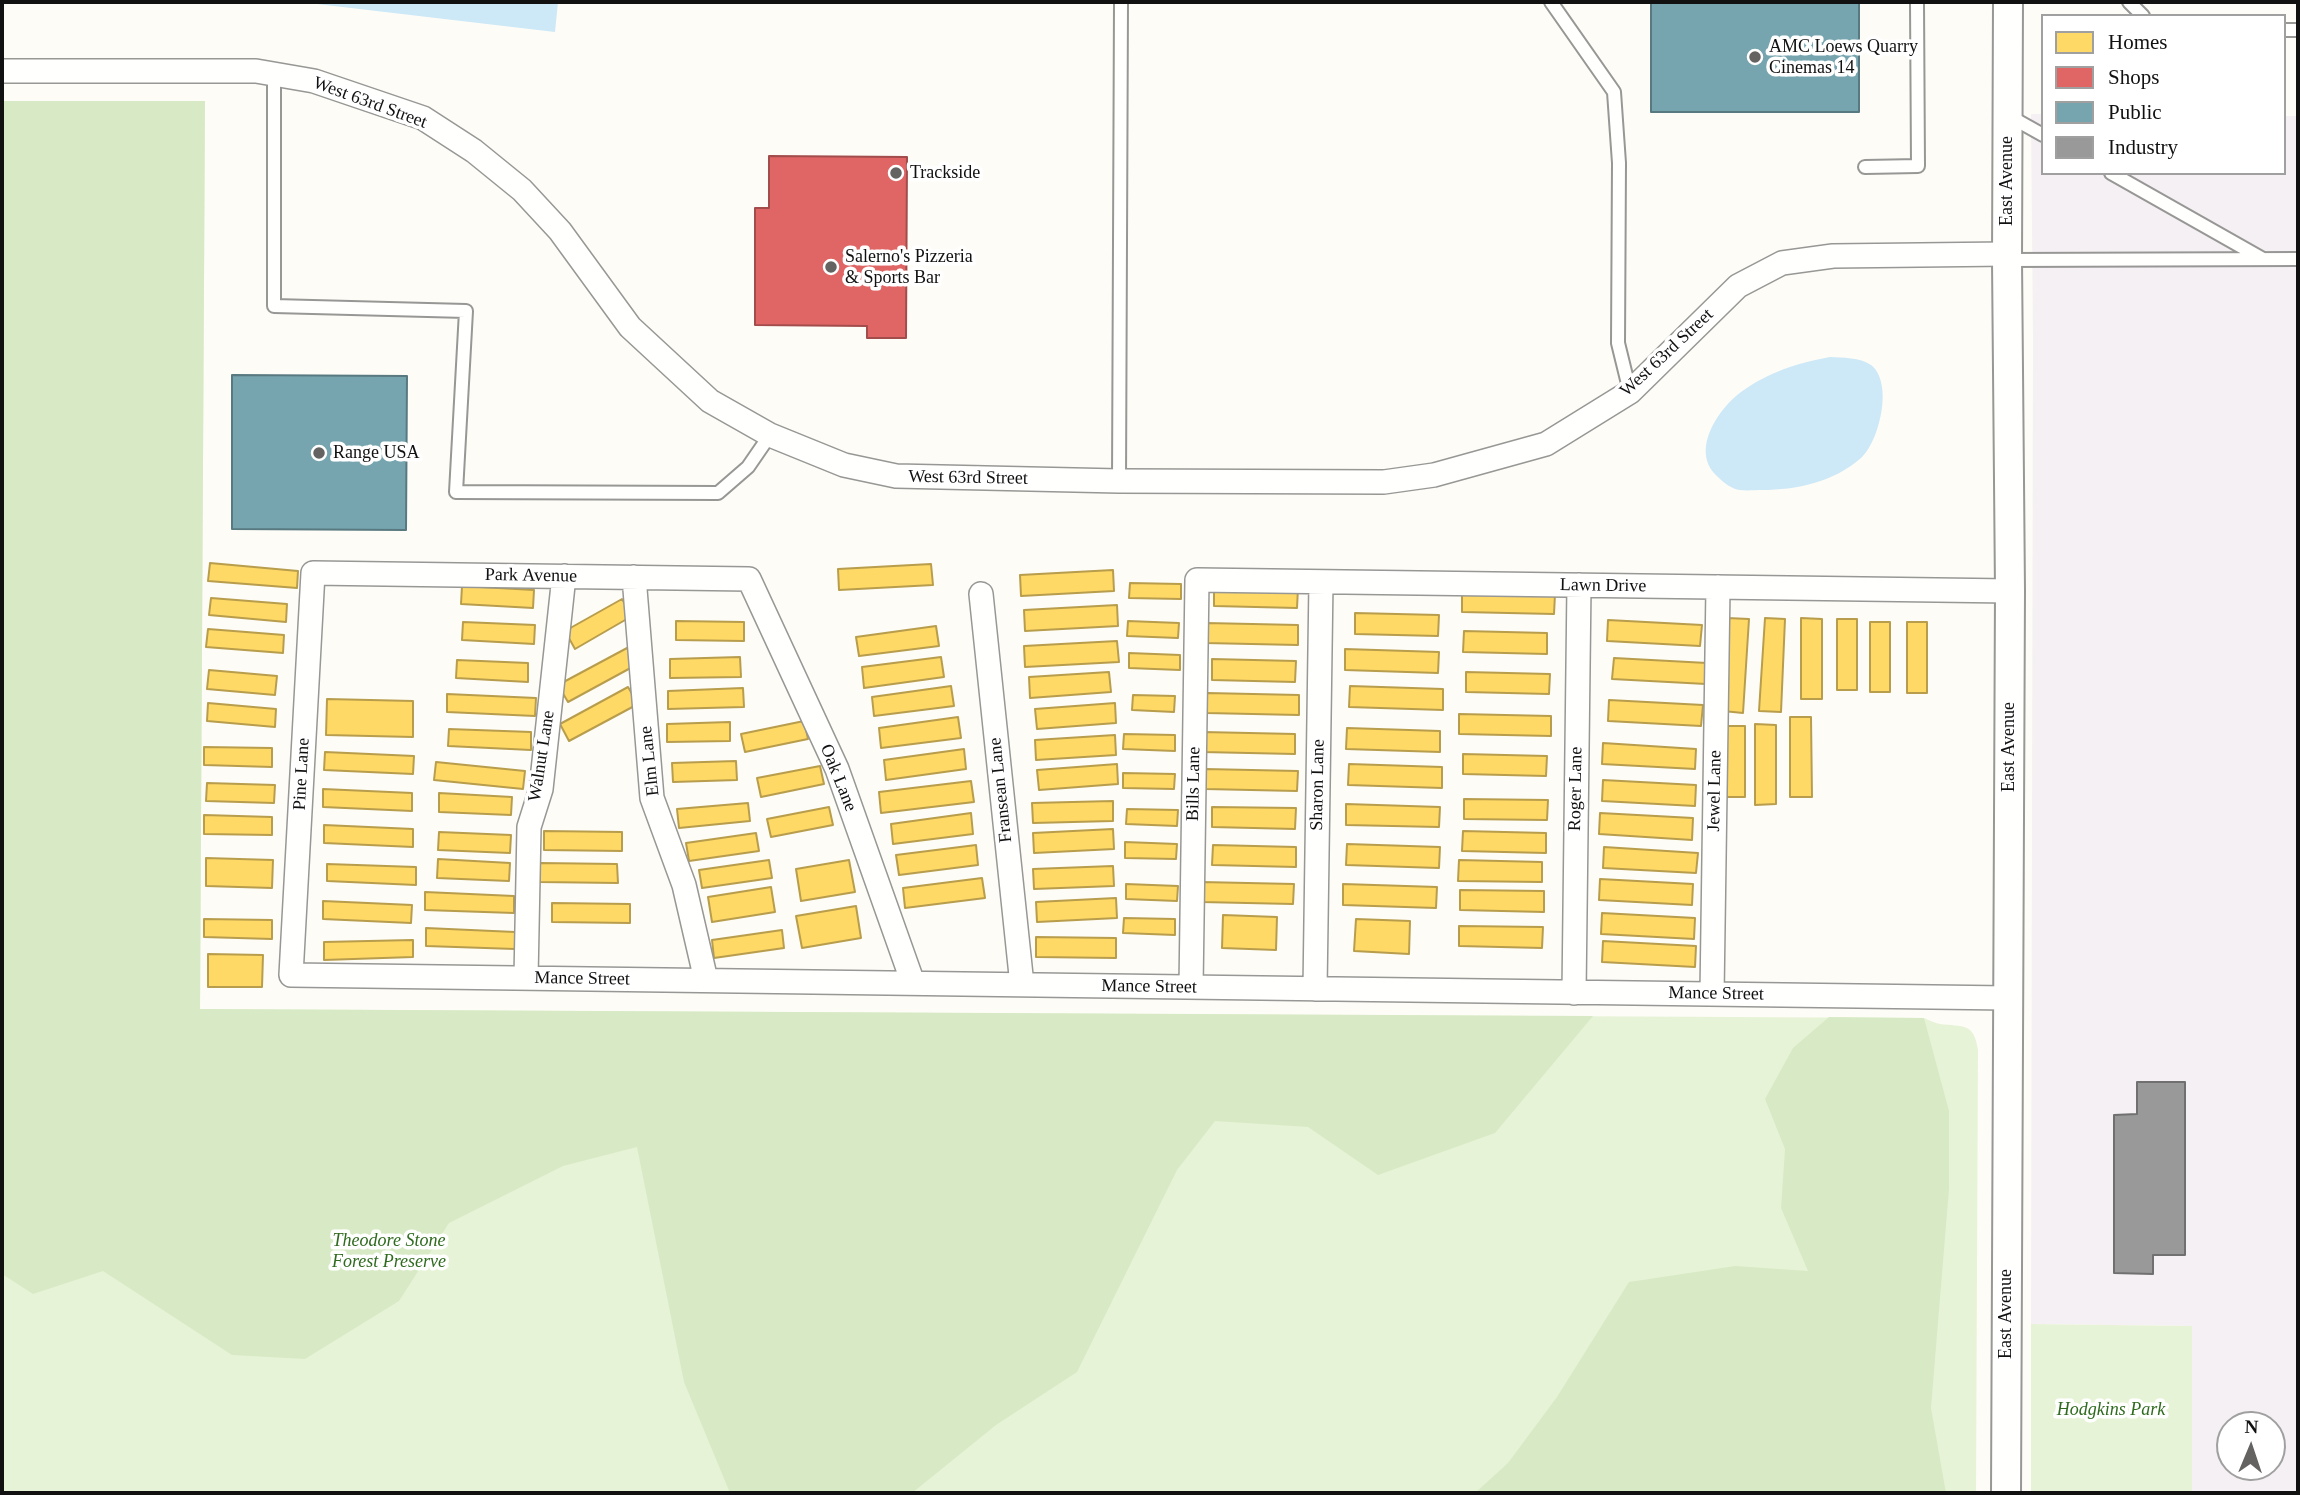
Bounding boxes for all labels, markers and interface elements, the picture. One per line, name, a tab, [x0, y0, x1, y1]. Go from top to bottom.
legend	[2041, 14, 2286, 175]
text: Homes	[2108, 30, 2168, 54]
place label: AMC Loews Quarry Cinemas 14	[1769, 36, 1918, 78]
marker: AMC Loews Quarry Cinemas 14	[1747, 49, 1763, 65]
text: Shops	[2108, 65, 2159, 89]
street label: West 63rd Street	[310, 72, 430, 134]
text: Public	[2108, 100, 2162, 124]
text: Industry	[2108, 135, 2178, 159]
street label: East Avenue	[1996, 136, 2018, 226]
place label: Trackside	[910, 162, 980, 184]
marker: Trackside	[888, 165, 904, 181]
place label: Salerno's Pizzeria & Sports Bar	[845, 246, 973, 288]
marker: Salerno's Pizzeria & Sports Bar	[823, 259, 839, 275]
street label: West 63rd Street	[1616, 304, 1718, 402]
place label: Range USA	[333, 442, 419, 464]
marker: Range USA	[311, 445, 327, 461]
street label: West 63rd Street	[908, 466, 1028, 490]
street label: Park Avenue	[485, 564, 577, 588]
street label: Lawn Drive	[1560, 574, 1646, 598]
street label: East Avenue	[1998, 702, 2020, 792]
street label: Walnut Lane	[524, 709, 560, 803]
street label: Elm Lane	[636, 725, 664, 797]
street label: Fransean Lane	[985, 736, 1017, 844]
street label: Pine Lane	[289, 737, 315, 811]
street label: Sharon Lane	[1306, 739, 1330, 831]
street label: Oak Lane	[815, 741, 861, 815]
street label: Bills Lane	[1183, 747, 1205, 821]
street label: Roger Lane	[1564, 747, 1588, 831]
street label: Jewel Lane	[1703, 750, 1727, 832]
street label: Mance Street	[534, 967, 630, 991]
street label: Mance Street	[1101, 975, 1197, 999]
street label: Mance Street	[1668, 982, 1764, 1006]
park label: Theodore Stone Forest Preserve	[332, 1230, 446, 1272]
street label: East Avenue	[1995, 1269, 2017, 1359]
park label: Hodgkins Park	[2057, 1399, 2165, 1421]
north arrow	[2216, 1411, 2286, 1481]
text: N	[2244, 1416, 2259, 1437]

